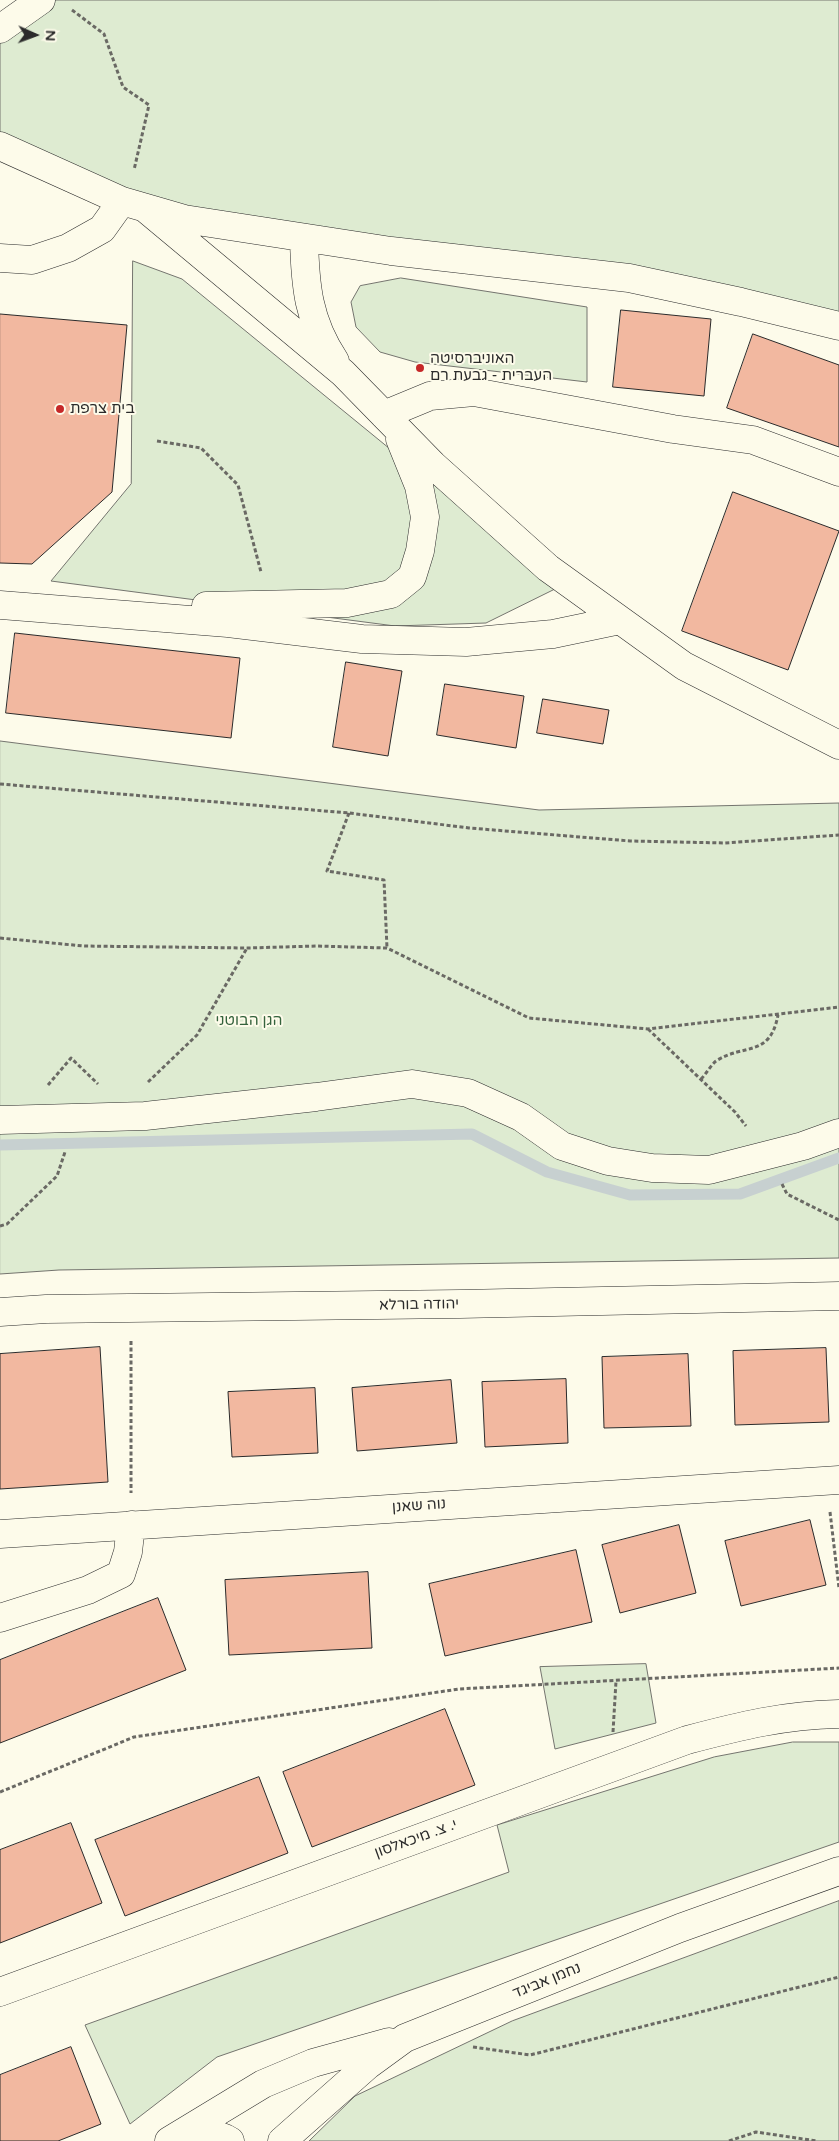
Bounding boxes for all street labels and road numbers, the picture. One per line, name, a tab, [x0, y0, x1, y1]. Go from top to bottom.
street label: יהודה בורלא	[379, 1295, 459, 1315]
street label: נוה שאנן	[391, 1495, 447, 1517]
street label: י. צ. מיכאלסון	[372, 1816, 460, 1862]
street label: נחמן אביגד	[510, 1959, 584, 2003]

